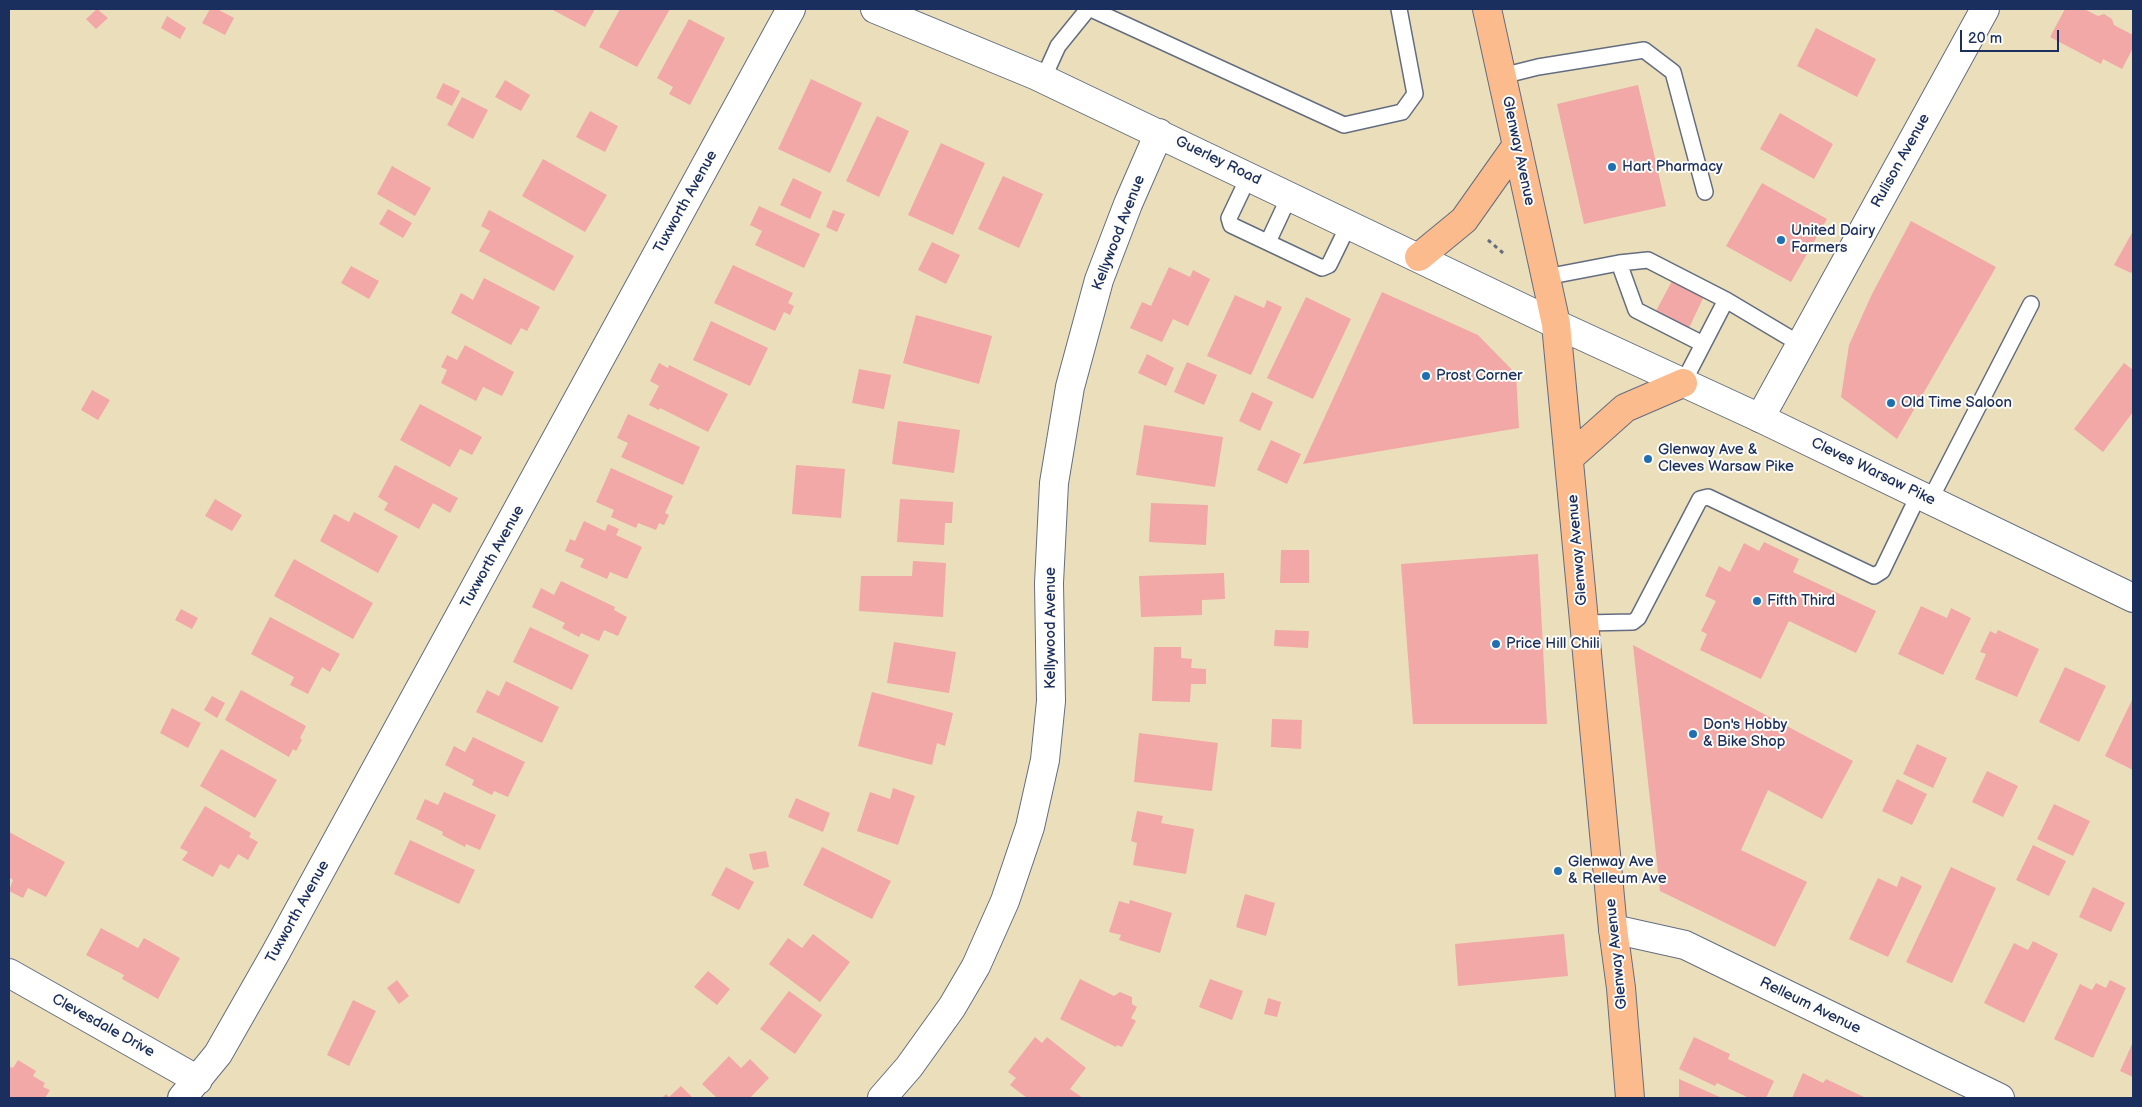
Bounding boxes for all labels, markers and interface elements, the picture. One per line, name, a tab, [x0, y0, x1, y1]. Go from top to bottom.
scale bar	[1962, 20, 2061, 52]
text: 20 m	[1968, 29, 2002, 48]
street label: Glenway Avenue	[1498, 95, 1538, 207]
street label: Rulison Avenue	[1868, 111, 1934, 211]
street label: Guerley Road	[1172, 133, 1264, 189]
street label: Tuxworth Avenue	[650, 148, 722, 256]
place label: Hart Pharmacy	[1622, 158, 1723, 176]
marker: Hart Pharmacy	[1606, 161, 1618, 173]
street label: Kellywood Avenue	[1089, 173, 1149, 293]
place label: United Dairy Farmers	[1791, 222, 1875, 257]
marker: United Dairy Farmers	[1775, 234, 1787, 246]
place label: Prost Corner	[1436, 367, 1523, 385]
marker: Prost Corner	[1420, 370, 1432, 382]
place label: Old Time Saloon	[1901, 394, 2012, 412]
marker: Old Time Saloon	[1885, 397, 1897, 409]
street label: Cleves Warsaw Pike	[1808, 434, 1938, 510]
place label: Glenway Ave & Cleves Warsaw Pike	[1658, 441, 1794, 476]
marker: Glenway Ave & Cleves Warsaw Pike	[1642, 453, 1654, 465]
street label: Glenway Avenue	[1564, 494, 1592, 606]
street label: Tuxworth Avenue	[457, 503, 529, 611]
street label: Kellywood Avenue	[1042, 567, 1060, 689]
place label: Fifth Third	[1767, 592, 1835, 610]
marker: Fifth Third	[1751, 595, 1763, 607]
place label: Price Hill Chili	[1506, 635, 1600, 653]
marker: Price Hill Chili	[1490, 638, 1502, 650]
place label: Don's Hobby & Bike Shop	[1703, 716, 1787, 751]
marker: Don's Hobby & Bike Shop	[1687, 728, 1699, 740]
place label: Glenway Ave & Relleum Ave	[1568, 853, 1667, 888]
street label: Tuxworth Avenue	[262, 858, 334, 966]
marker: Glenway Ave & Relleum Ave	[1552, 865, 1564, 877]
street label: Glenway Avenue	[1602, 898, 1632, 1010]
street label: Relleum Avenue	[1757, 974, 1863, 1038]
street label: Clevesdale Drive	[49, 990, 157, 1062]

